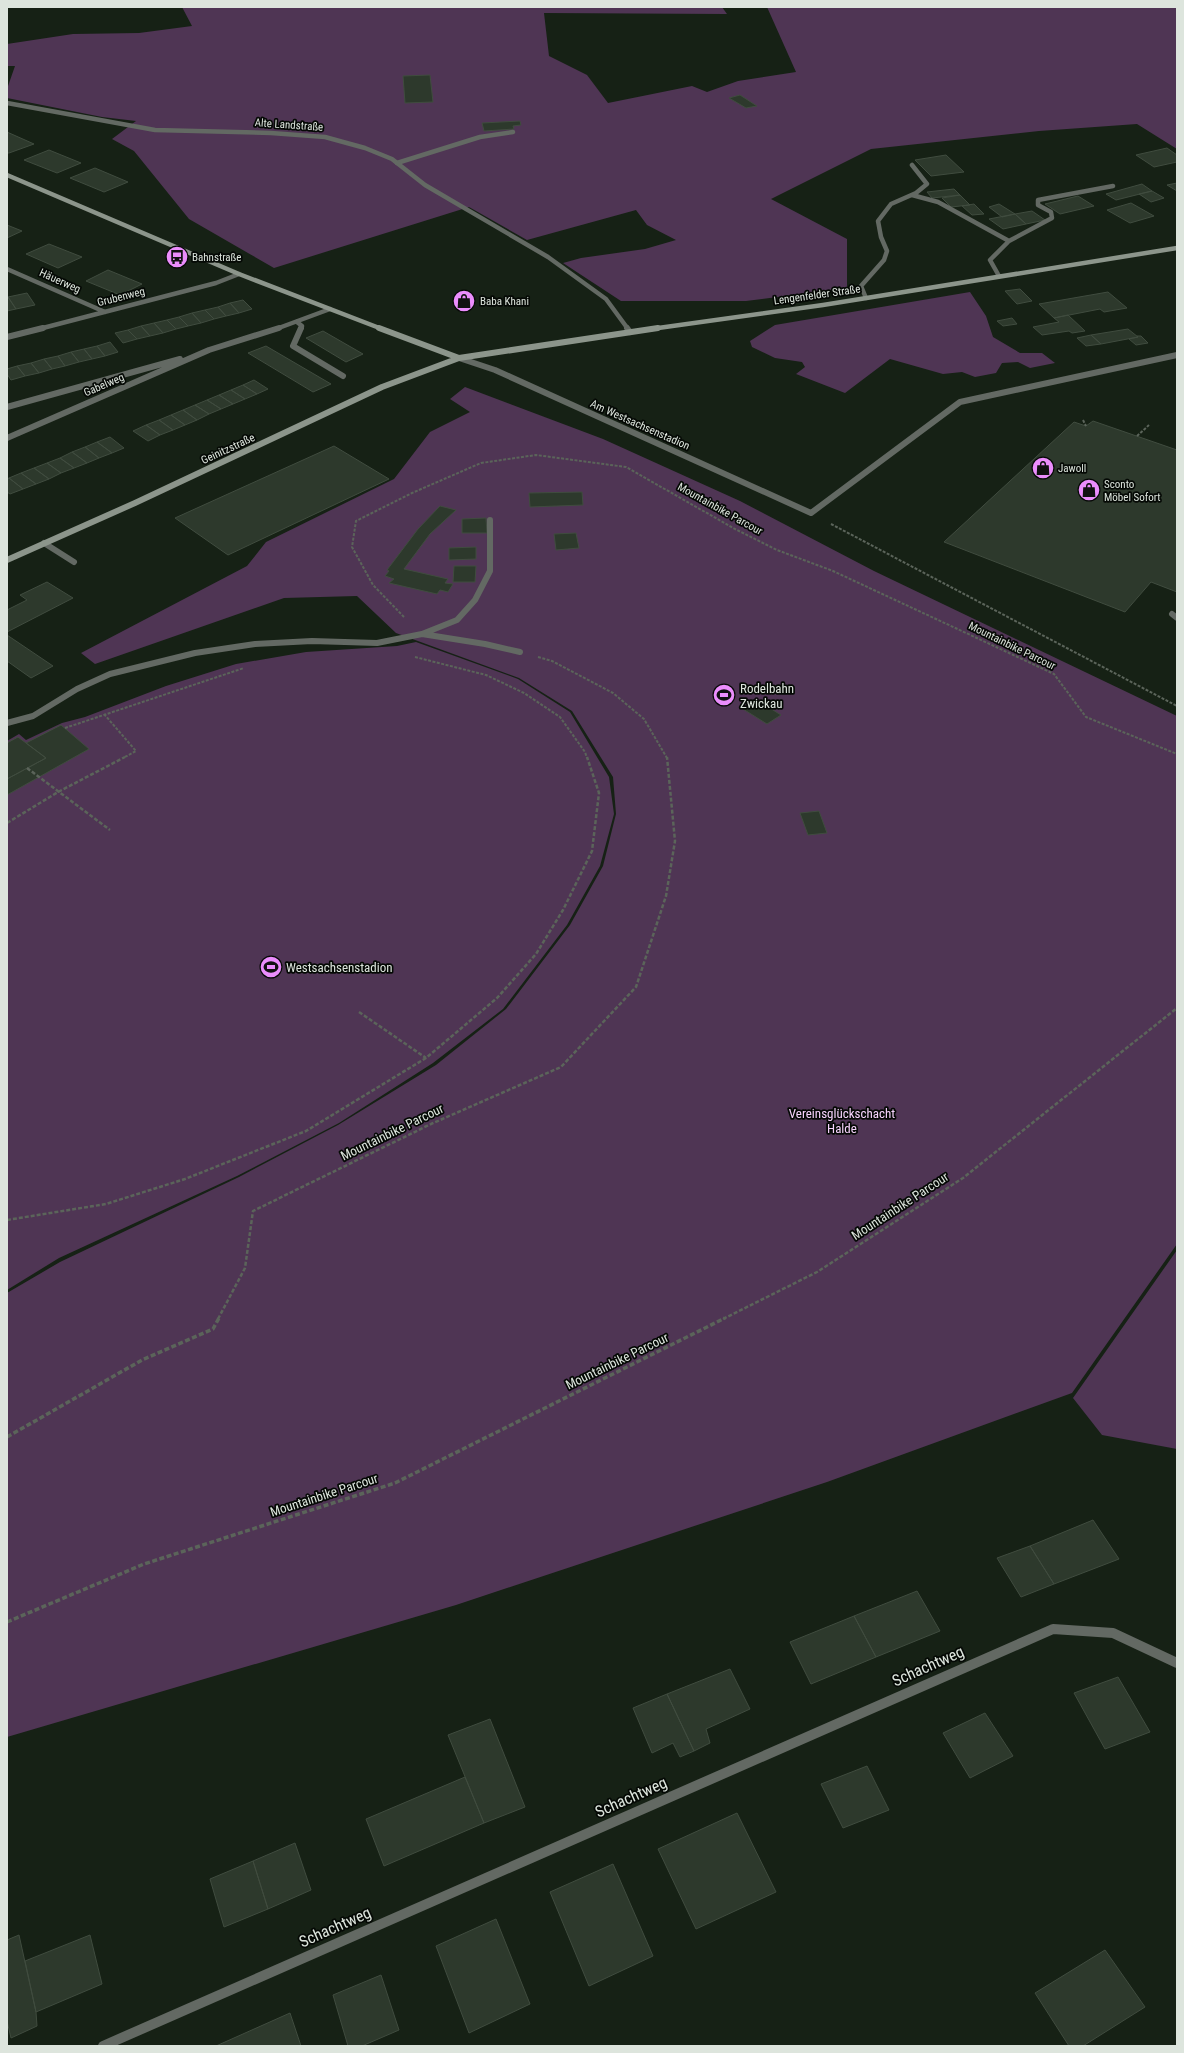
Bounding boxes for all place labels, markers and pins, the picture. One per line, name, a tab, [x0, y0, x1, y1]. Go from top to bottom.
bus stop icon: Bahnstraße	[164, 244, 190, 270]
place label: Bahnstraße	[192, 251, 242, 264]
shop icon: Baba Khani	[451, 288, 477, 314]
place label: Baba Khani	[480, 295, 529, 308]
shop icon: Jawoll	[1030, 455, 1056, 481]
place label: Jawoll	[1058, 462, 1086, 475]
shop icon: Sconto Möbel Sofort	[1076, 477, 1102, 503]
place label: Sconto Möbel Sofort	[1104, 478, 1161, 504]
place label: Rodelbahn Zwickau	[740, 681, 794, 711]
sports icon: Rodelbahn Zwickau	[711, 682, 737, 708]
sports icon: Westsachsenstadion	[258, 954, 284, 980]
place label: Westsachsenstadion	[286, 960, 393, 975]

